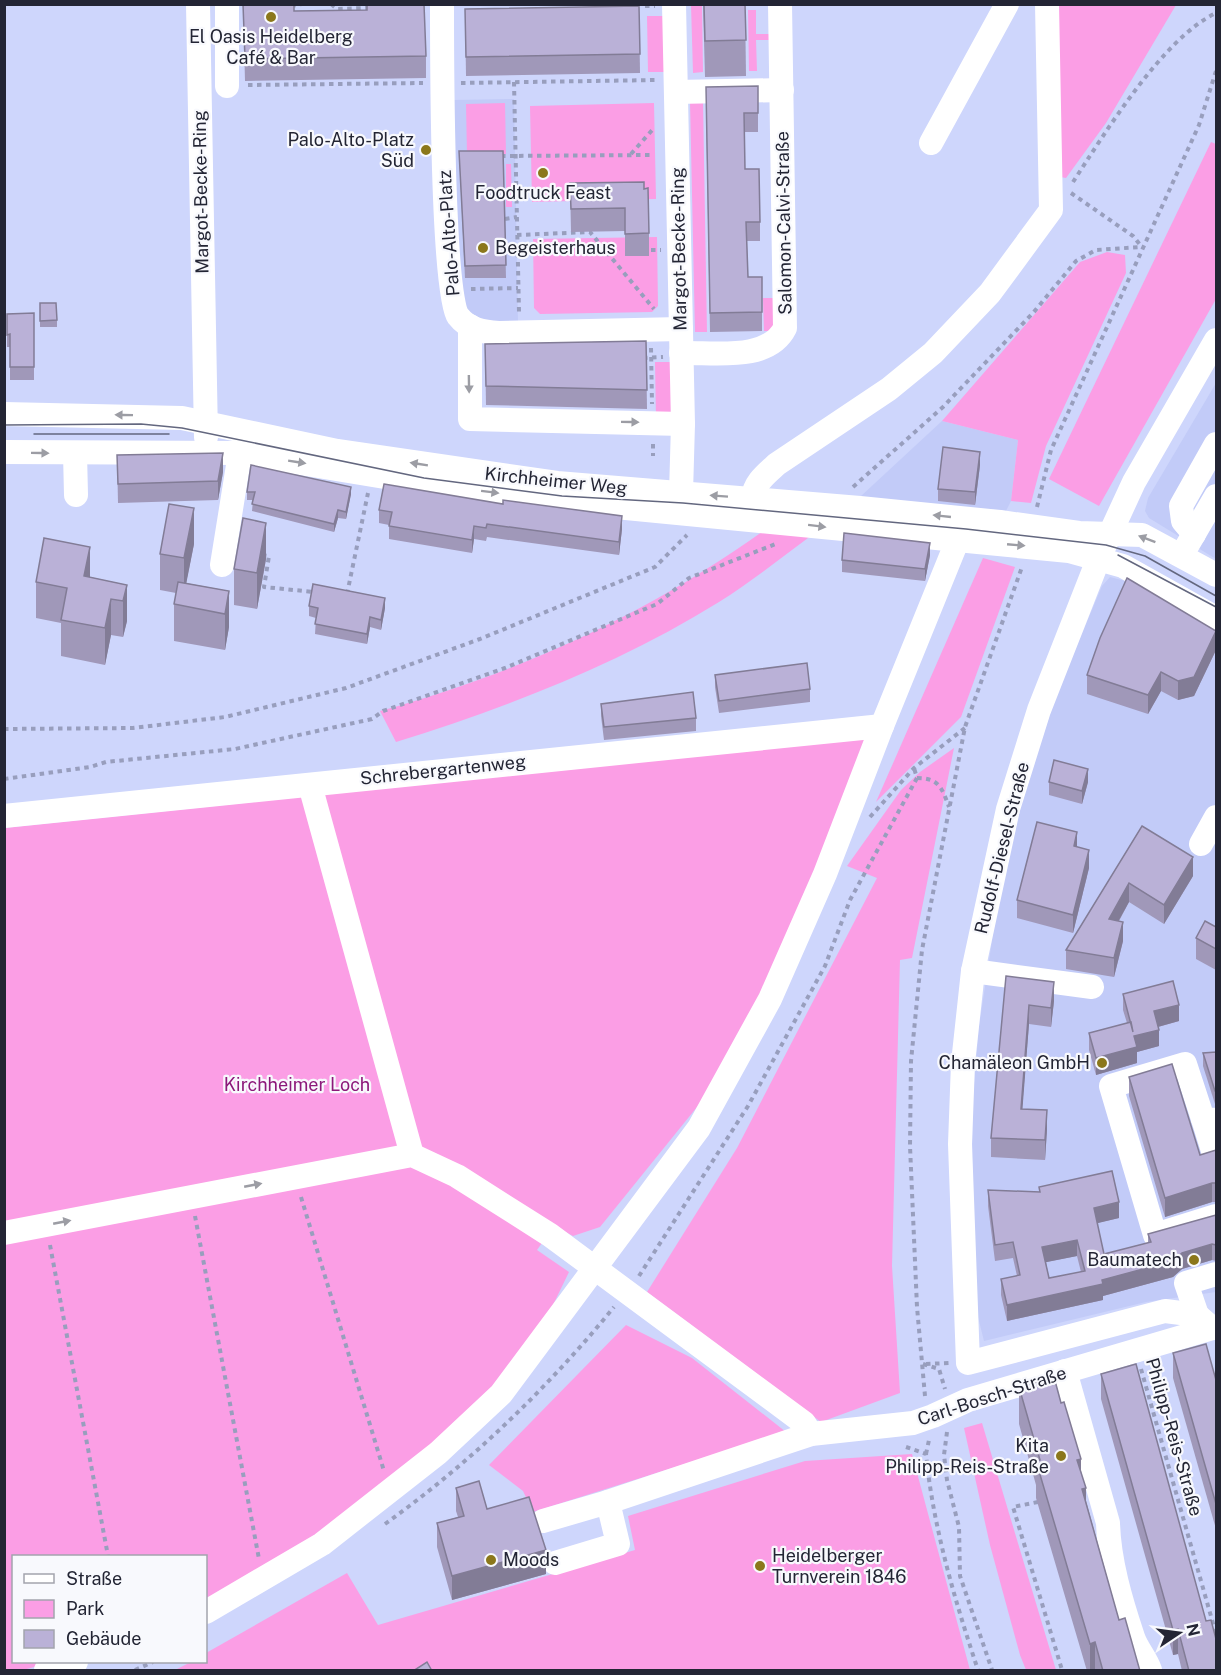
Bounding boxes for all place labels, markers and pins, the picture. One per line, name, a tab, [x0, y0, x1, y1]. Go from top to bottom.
marker: El Oasis Heidelberg Café & Bar	[264, 10, 278, 24]
place label: El Oasis Heidelberg Café & Bar	[189, 26, 353, 68]
place label: Palo-Alto-Platz Süd	[288, 129, 414, 171]
marker: Palo-Alto-Platz Süd	[419, 143, 433, 157]
marker: Foodtruck Feast	[536, 166, 550, 180]
place label: Foodtruck Feast	[475, 182, 611, 203]
place label: Begeisterhaus	[495, 237, 616, 258]
marker: Begeisterhaus	[476, 241, 490, 255]
place label: Chamäleon GmbH	[939, 1052, 1090, 1073]
marker: Chamäleon GmbH	[1095, 1056, 1109, 1070]
place label: Baumatech	[1087, 1249, 1182, 1270]
marker: Baumatech	[1187, 1253, 1201, 1267]
place label: Kita Philipp-Reis-Straße	[885, 1435, 1049, 1477]
marker: Kita Philipp-Reis-Straße	[1054, 1449, 1068, 1463]
place label: Heidelberger Turnverein 1846	[772, 1545, 906, 1587]
place label: Moods	[503, 1549, 559, 1570]
marker: Moods	[484, 1553, 498, 1567]
marker: Heidelberger Turnverein 1846	[753, 1559, 767, 1573]

